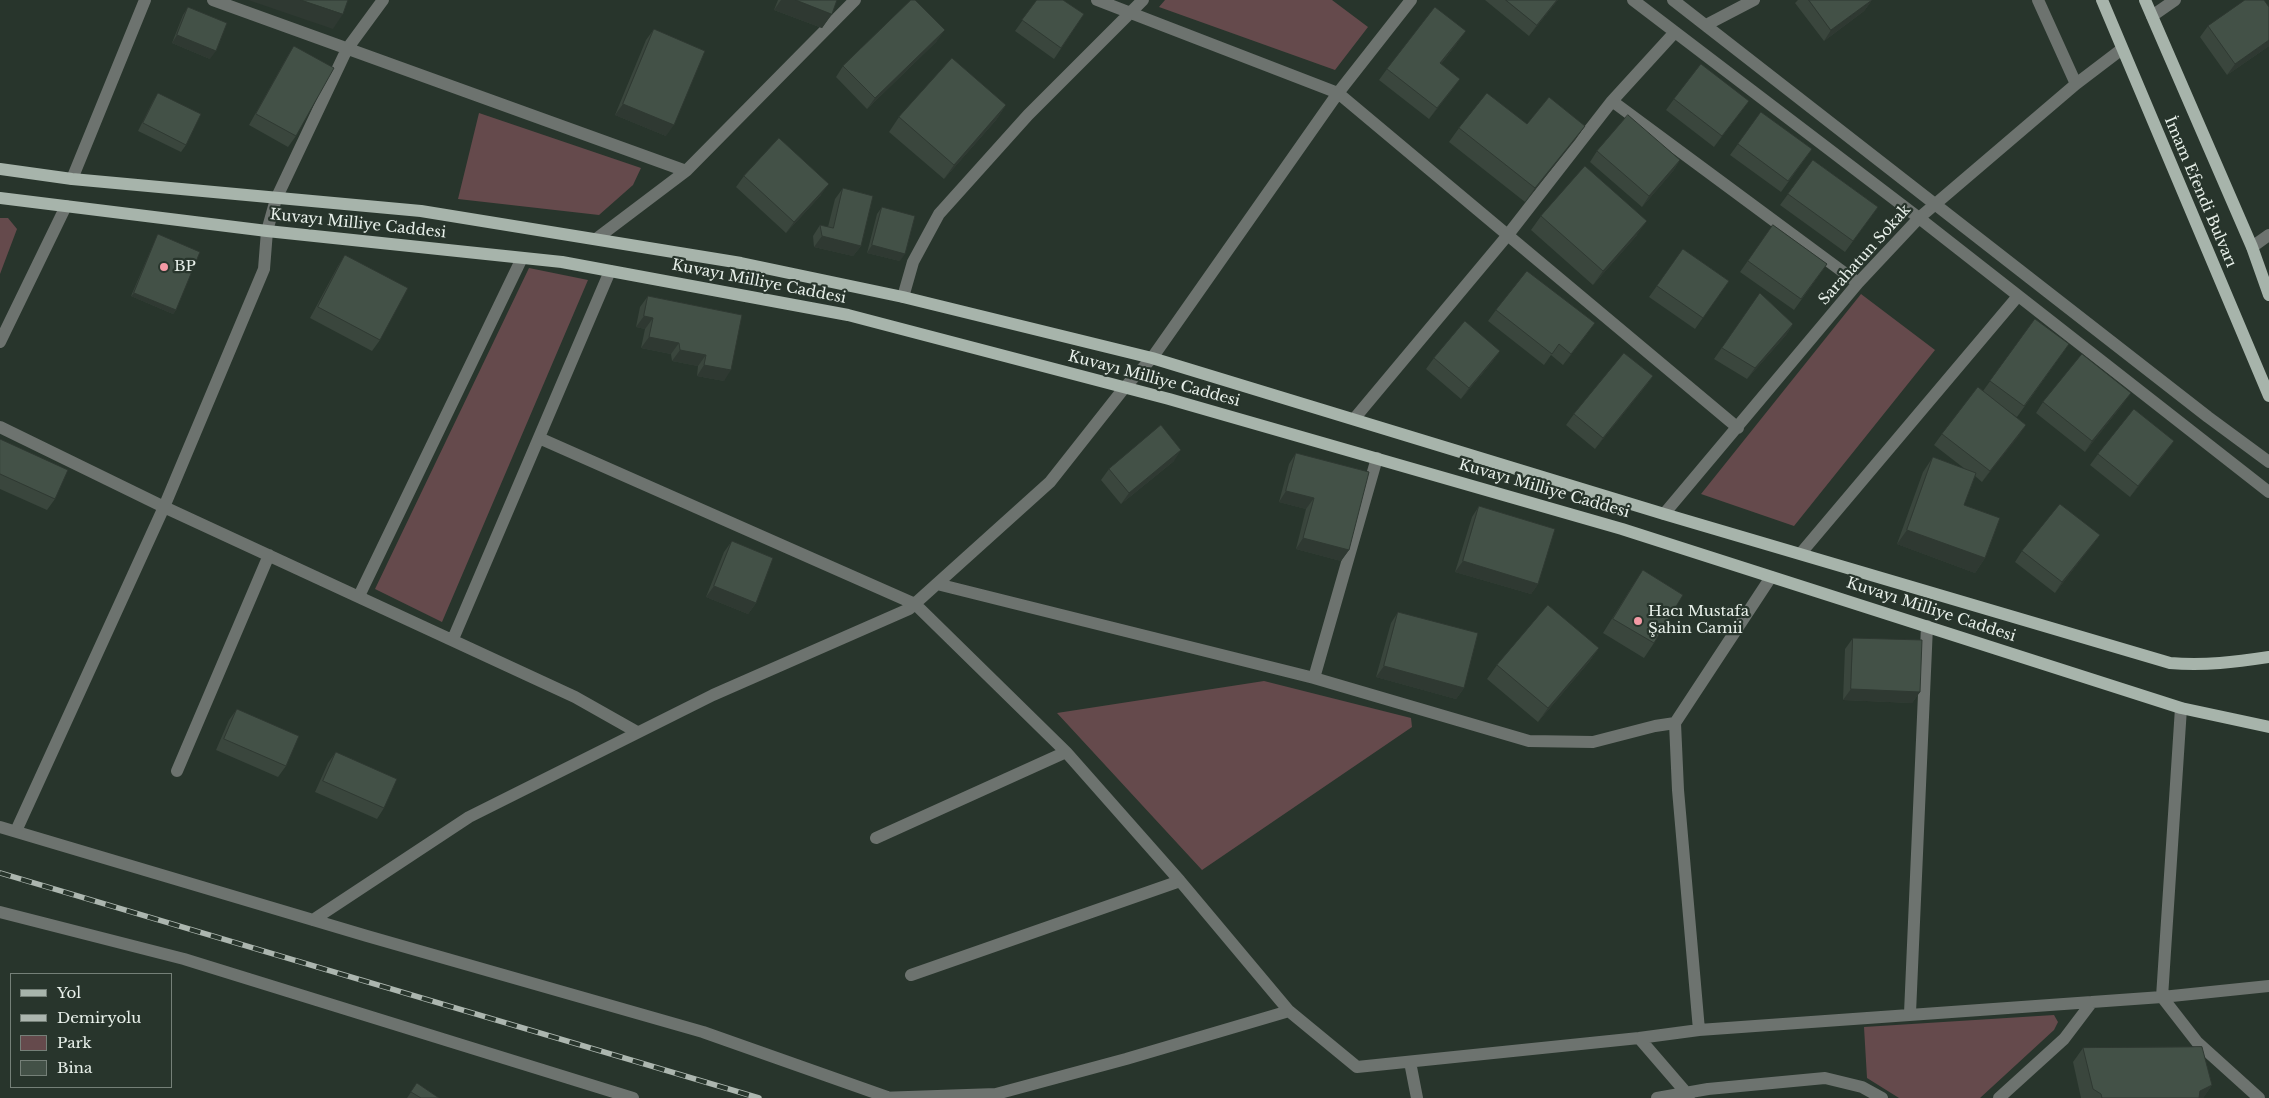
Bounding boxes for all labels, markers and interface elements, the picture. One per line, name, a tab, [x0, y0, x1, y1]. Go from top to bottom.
street label: İmam Efendi Bulvarı	[2160, 114, 2240, 270]
street label: Sarahatun Sokak	[1815, 201, 1915, 309]
street label: Kuvayı Milliye Caddesi	[269, 206, 447, 242]
street label: Kuvayı Milliye Caddesi	[670, 256, 848, 308]
place label: BP	[174, 258, 196, 276]
marker: BP	[158, 261, 170, 273]
street label: Kuvayı Milliye Caddesi	[1066, 347, 1242, 411]
street label: Kuvayı Milliye Caddesi	[1456, 456, 1632, 522]
street label: Kuvayı Milliye Caddesi	[1844, 574, 2018, 646]
place label: Hacı Mustafa Şahin Camii	[1648, 603, 1749, 638]
marker: Hacı Mustafa Şahin Camii	[1632, 615, 1644, 627]
legend	[10, 973, 172, 1088]
text: Yol	[57, 983, 81, 1002]
text: Demiryolu	[57, 1008, 141, 1027]
text: Park	[57, 1033, 92, 1052]
text: Bina	[57, 1058, 92, 1077]

